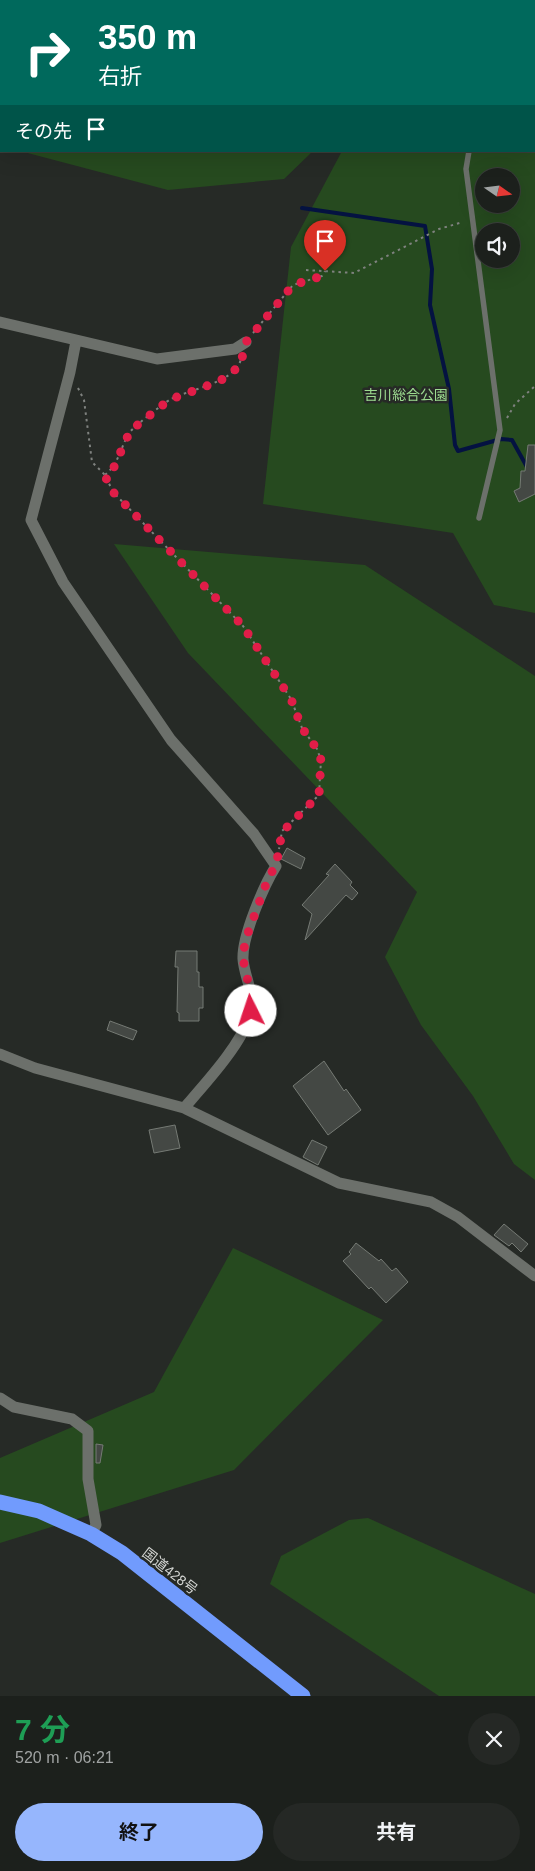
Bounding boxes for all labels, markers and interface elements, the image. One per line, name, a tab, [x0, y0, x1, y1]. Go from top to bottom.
text: 350 m	[98, 17, 197, 56]
icon: right	[15, 20, 80, 85]
text: 右折	[98, 64, 142, 89]
icon: arrive	[82, 115, 110, 143]
text: その先	[15, 121, 72, 142]
north arrow	[475, 168, 520, 212]
map controls	[475, 168, 520, 268]
pin	[304, 220, 346, 271]
button: sound	[475, 223, 520, 268]
icon: arrive	[311, 227, 339, 255]
park label: 吉川総合公園	[364, 387, 448, 403]
position arrow	[224, 984, 276, 1036]
street label: 国道428号	[139, 1545, 201, 1597]
text: 7 分	[15, 1713, 70, 1746]
button: close	[468, 1713, 520, 1765]
text: 520 m · 06:21	[15, 1749, 114, 1766]
button: 終了	[15, 1803, 263, 1861]
button: 共有	[273, 1803, 520, 1861]

